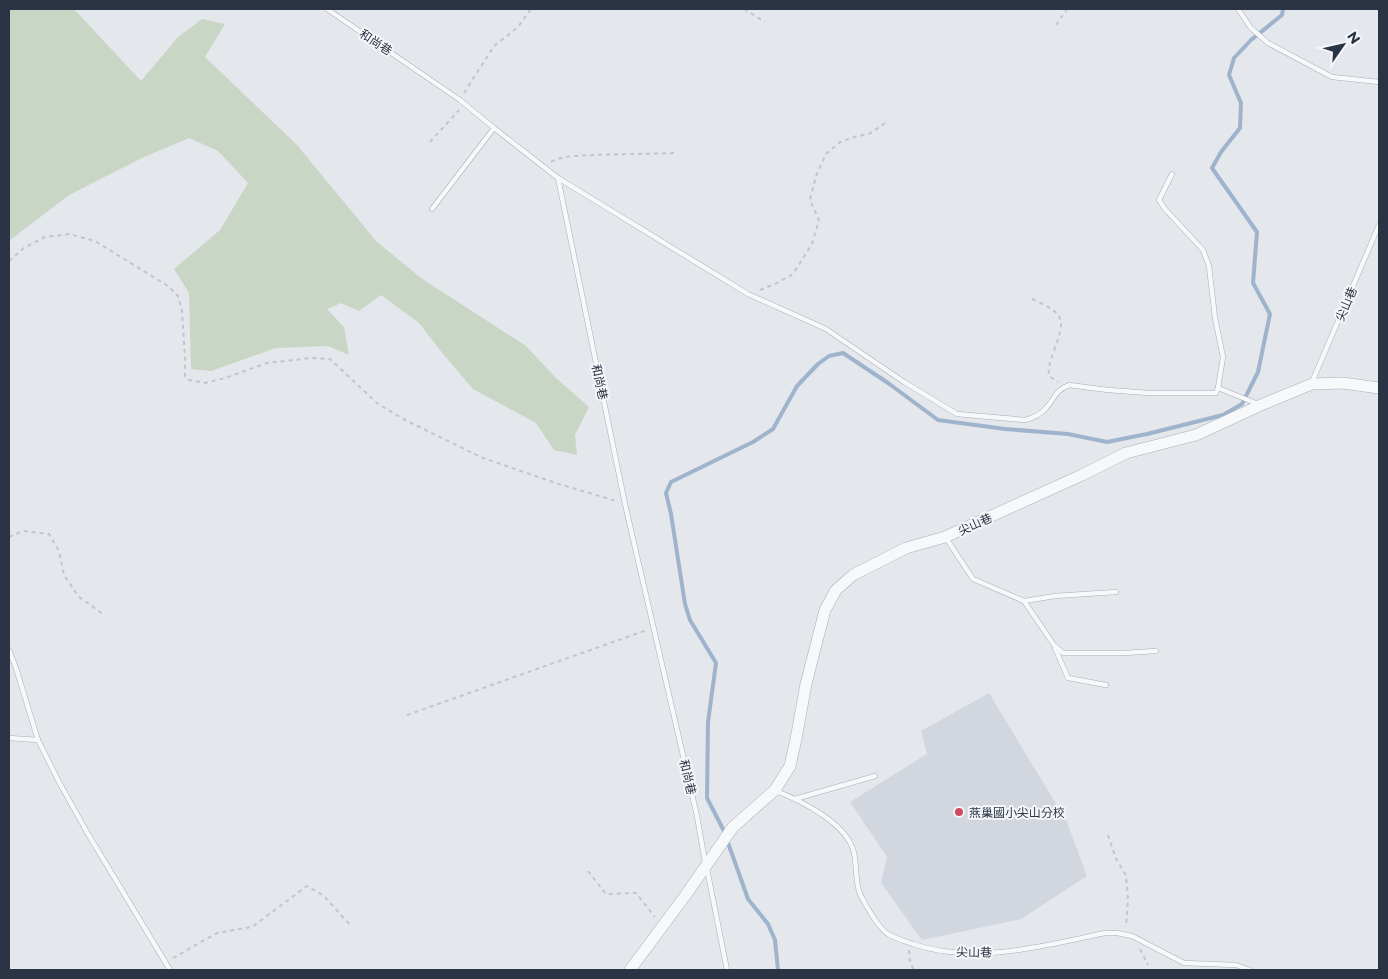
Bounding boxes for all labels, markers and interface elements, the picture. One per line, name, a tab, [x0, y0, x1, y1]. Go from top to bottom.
north arrow	[1318, 20, 1368, 70]
street label: 和尚巷	[357, 26, 395, 58]
text: N	[1343, 28, 1364, 47]
street label: 尖山巷	[1332, 284, 1360, 324]
street label: 和尚巷	[589, 363, 611, 401]
street label: 尖山巷	[955, 510, 995, 538]
street label: 和尚巷	[677, 758, 699, 796]
place label: 燕巢國小尖山分校	[969, 805, 1065, 820]
marker: 燕巢國小尖山分校	[953, 806, 965, 818]
street label: 尖山巷	[956, 944, 992, 960]

